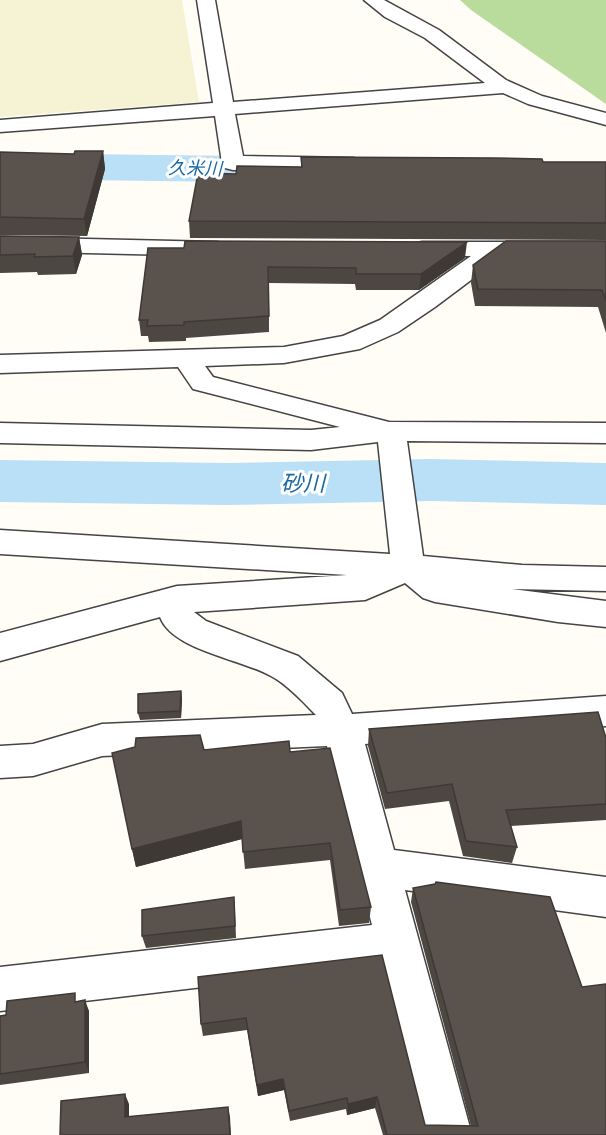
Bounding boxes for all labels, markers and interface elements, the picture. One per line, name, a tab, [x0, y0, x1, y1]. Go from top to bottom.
water label: 久米川	[168, 156, 224, 180]
water label: 砂川	[281, 468, 327, 497]

